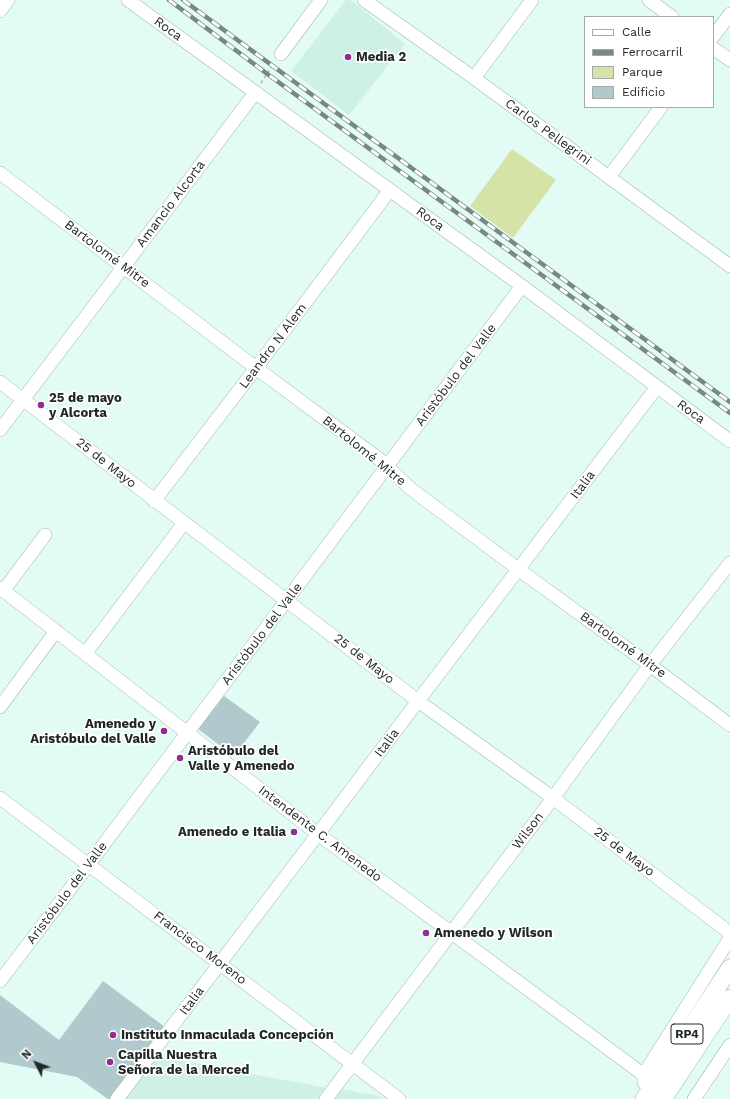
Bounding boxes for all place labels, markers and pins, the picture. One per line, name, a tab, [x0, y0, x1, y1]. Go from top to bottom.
place label: Media 2	[356, 49, 406, 65]
marker: Media 2	[343, 52, 353, 62]
place label: 25 de mayo y Alcorta	[49, 390, 122, 421]
marker: 25 de mayo y Alcorta	[36, 400, 46, 410]
place label: Amenedo y Aristóbulo del Valle	[30, 716, 156, 747]
marker: Amenedo y Aristóbulo del Valle	[159, 726, 169, 736]
place label: Aristóbulo del Valle y Amenedo	[188, 743, 294, 774]
marker: Aristóbulo del Valle y Amenedo	[175, 753, 185, 763]
place label: Amenedo e Italia	[178, 824, 286, 840]
marker: Amenedo e Italia	[289, 827, 299, 837]
place label: Amenedo y Wilson	[434, 925, 553, 941]
marker: Amenedo y Wilson	[421, 928, 431, 938]
place label: Instituto Inmaculada Concepción	[121, 1027, 334, 1043]
marker: Instituto Inmaculada Concepción	[108, 1030, 118, 1040]
place label: Capilla Nuestra Señora de la Merced	[118, 1047, 249, 1078]
marker: Capilla Nuestra Señora de la Merced	[105, 1057, 115, 1067]

